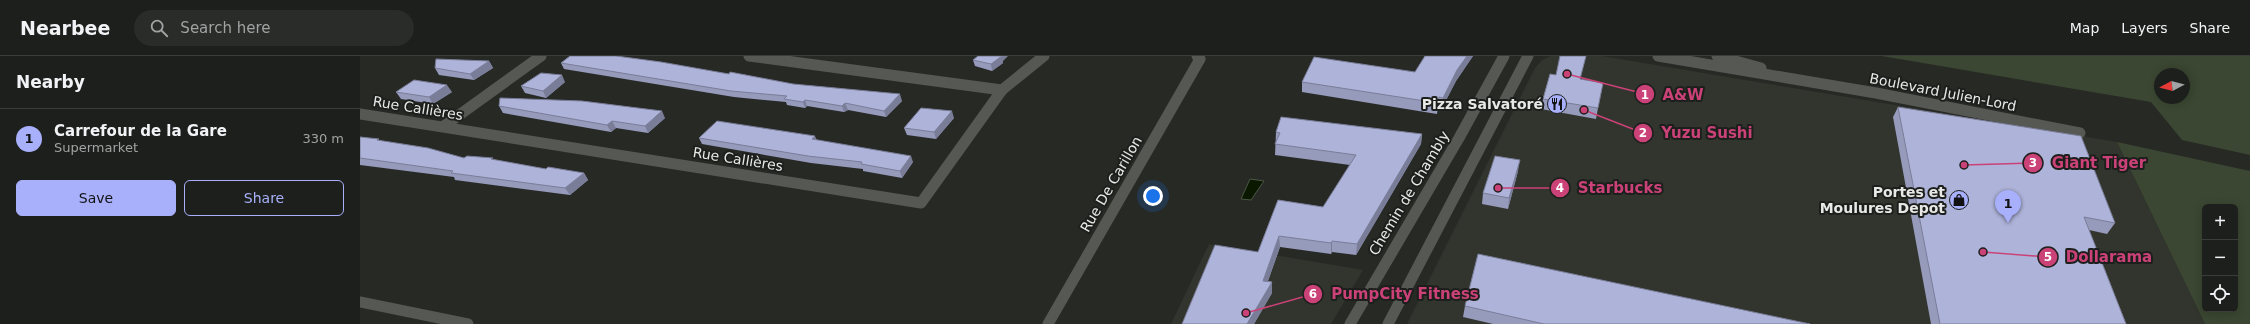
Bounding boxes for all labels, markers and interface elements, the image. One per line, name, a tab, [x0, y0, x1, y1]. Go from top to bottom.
search box	[134, 10, 414, 46]
text: Nearbee	[20, 17, 110, 39]
icon: search	[148, 17, 170, 39]
text: Search here	[180, 19, 270, 37]
text: Map	[2070, 20, 2099, 36]
text: Layers	[2121, 20, 2168, 36]
text: Share	[2190, 20, 2230, 36]
north arrow	[2154, 68, 2190, 104]
street label: Boulevard Julien-Lord	[1868, 70, 2018, 114]
text: Nearby	[16, 72, 85, 92]
callout: A&W	[1635, 81, 1712, 108]
text: A&W	[1662, 86, 1704, 104]
text: 1	[1641, 88, 1649, 102]
street label: Rue Callières	[372, 93, 464, 123]
restaurant icon: Pizza Salvatoré	[1546, 93, 1568, 115]
place label: Pizza Salvatoré	[1422, 96, 1543, 112]
callout: Yuzu Sushi	[1633, 119, 1761, 146]
text: Carrefour de la Gare	[54, 122, 227, 140]
text: Yuzu Sushi	[1660, 124, 1753, 142]
text: 2	[1639, 126, 1647, 140]
street label: Chemin de Chambly	[1366, 128, 1452, 258]
text: 1	[24, 131, 34, 146]
text: 330 m	[302, 131, 344, 146]
street label: Rue De Carillon	[1077, 133, 1145, 235]
text: Supermarket	[54, 140, 138, 155]
street label: Rue Callières	[692, 144, 784, 174]
callout: Giant Tiger	[2023, 149, 2154, 176]
text: Giant Tiger	[2052, 154, 2147, 172]
text: 3	[2029, 156, 2037, 170]
callout: Starbucks	[1550, 174, 1670, 201]
text: Starbucks	[1578, 179, 1662, 197]
button: Save	[16, 180, 176, 216]
button: Share	[184, 180, 344, 216]
text: 4	[1556, 181, 1564, 195]
place label: Portes et Moulures Depot	[1820, 184, 1945, 216]
your location	[1143, 186, 1163, 206]
shop icon: Portes et Moulures Depot	[1948, 189, 1970, 211]
pin: 1	[1995, 190, 2021, 223]
map controls	[2202, 204, 2238, 312]
button: +	[2202, 204, 2238, 240]
button: −	[2202, 240, 2238, 276]
callout: Dollarama	[2038, 243, 2160, 270]
text: Dollarama	[2066, 248, 2152, 266]
text: 5	[2044, 250, 2052, 264]
button: locate	[2202, 276, 2238, 312]
callout: PumpCity Fitness	[1303, 280, 1487, 307]
text: PumpCity Fitness	[1331, 285, 1479, 303]
text: 6	[1309, 287, 1317, 301]

